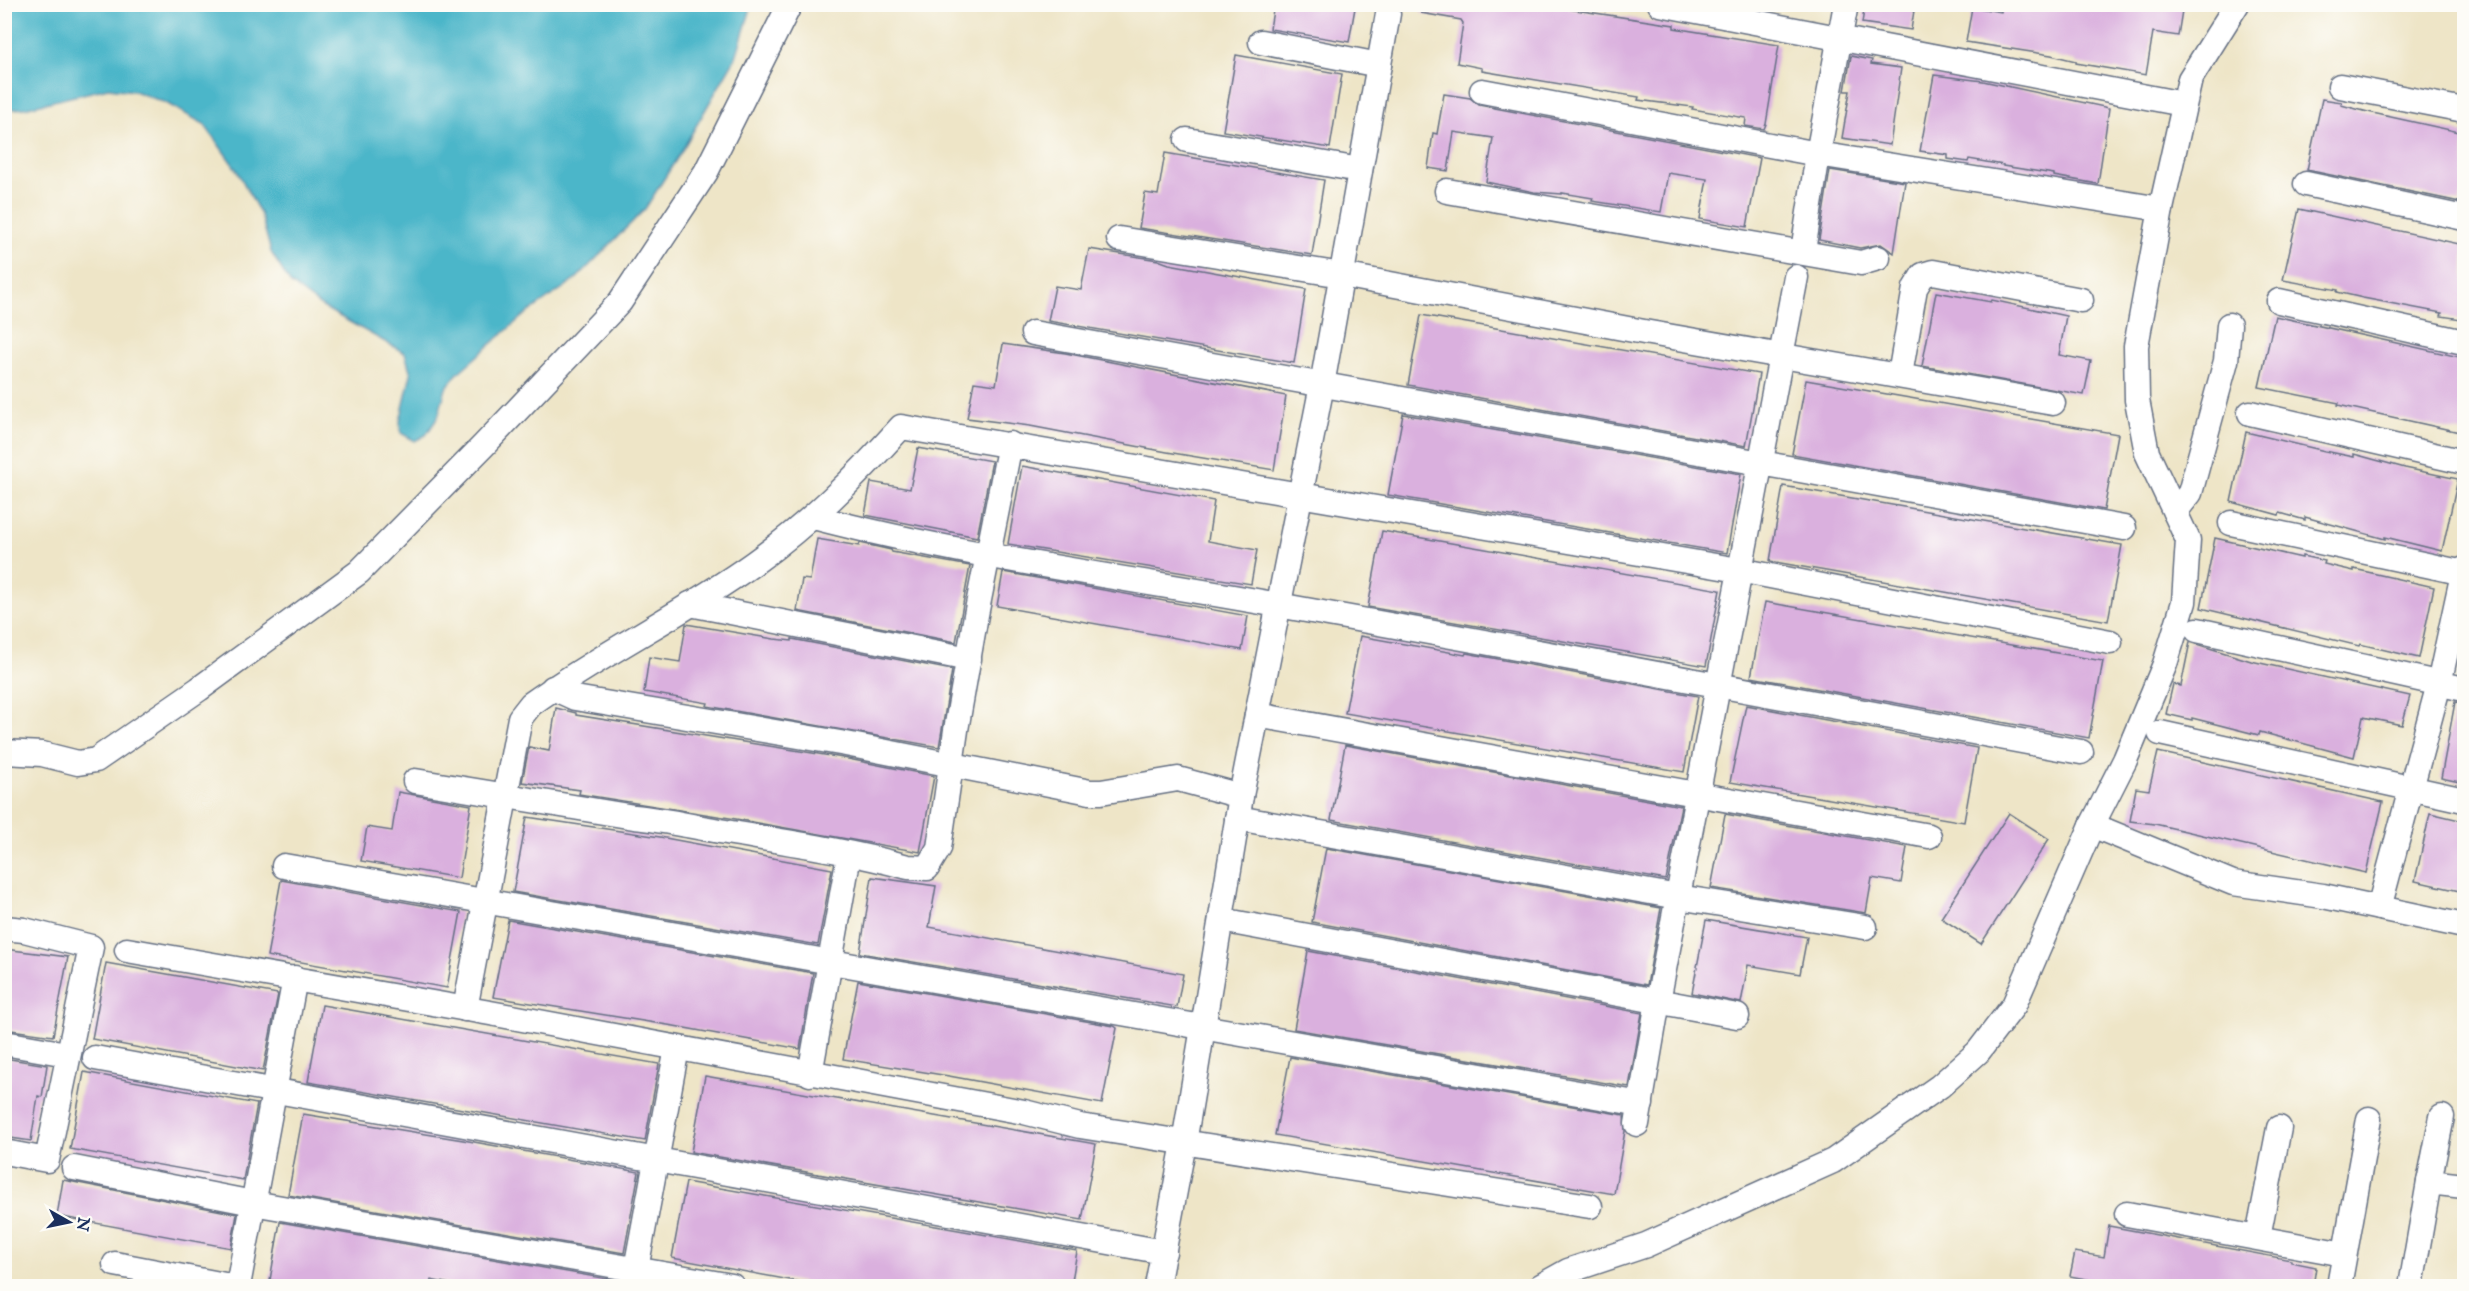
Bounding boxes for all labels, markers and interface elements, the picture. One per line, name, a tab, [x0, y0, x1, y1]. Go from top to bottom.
north arrow	[39, 1192, 99, 1252]
text: N	[71, 1215, 93, 1233]

